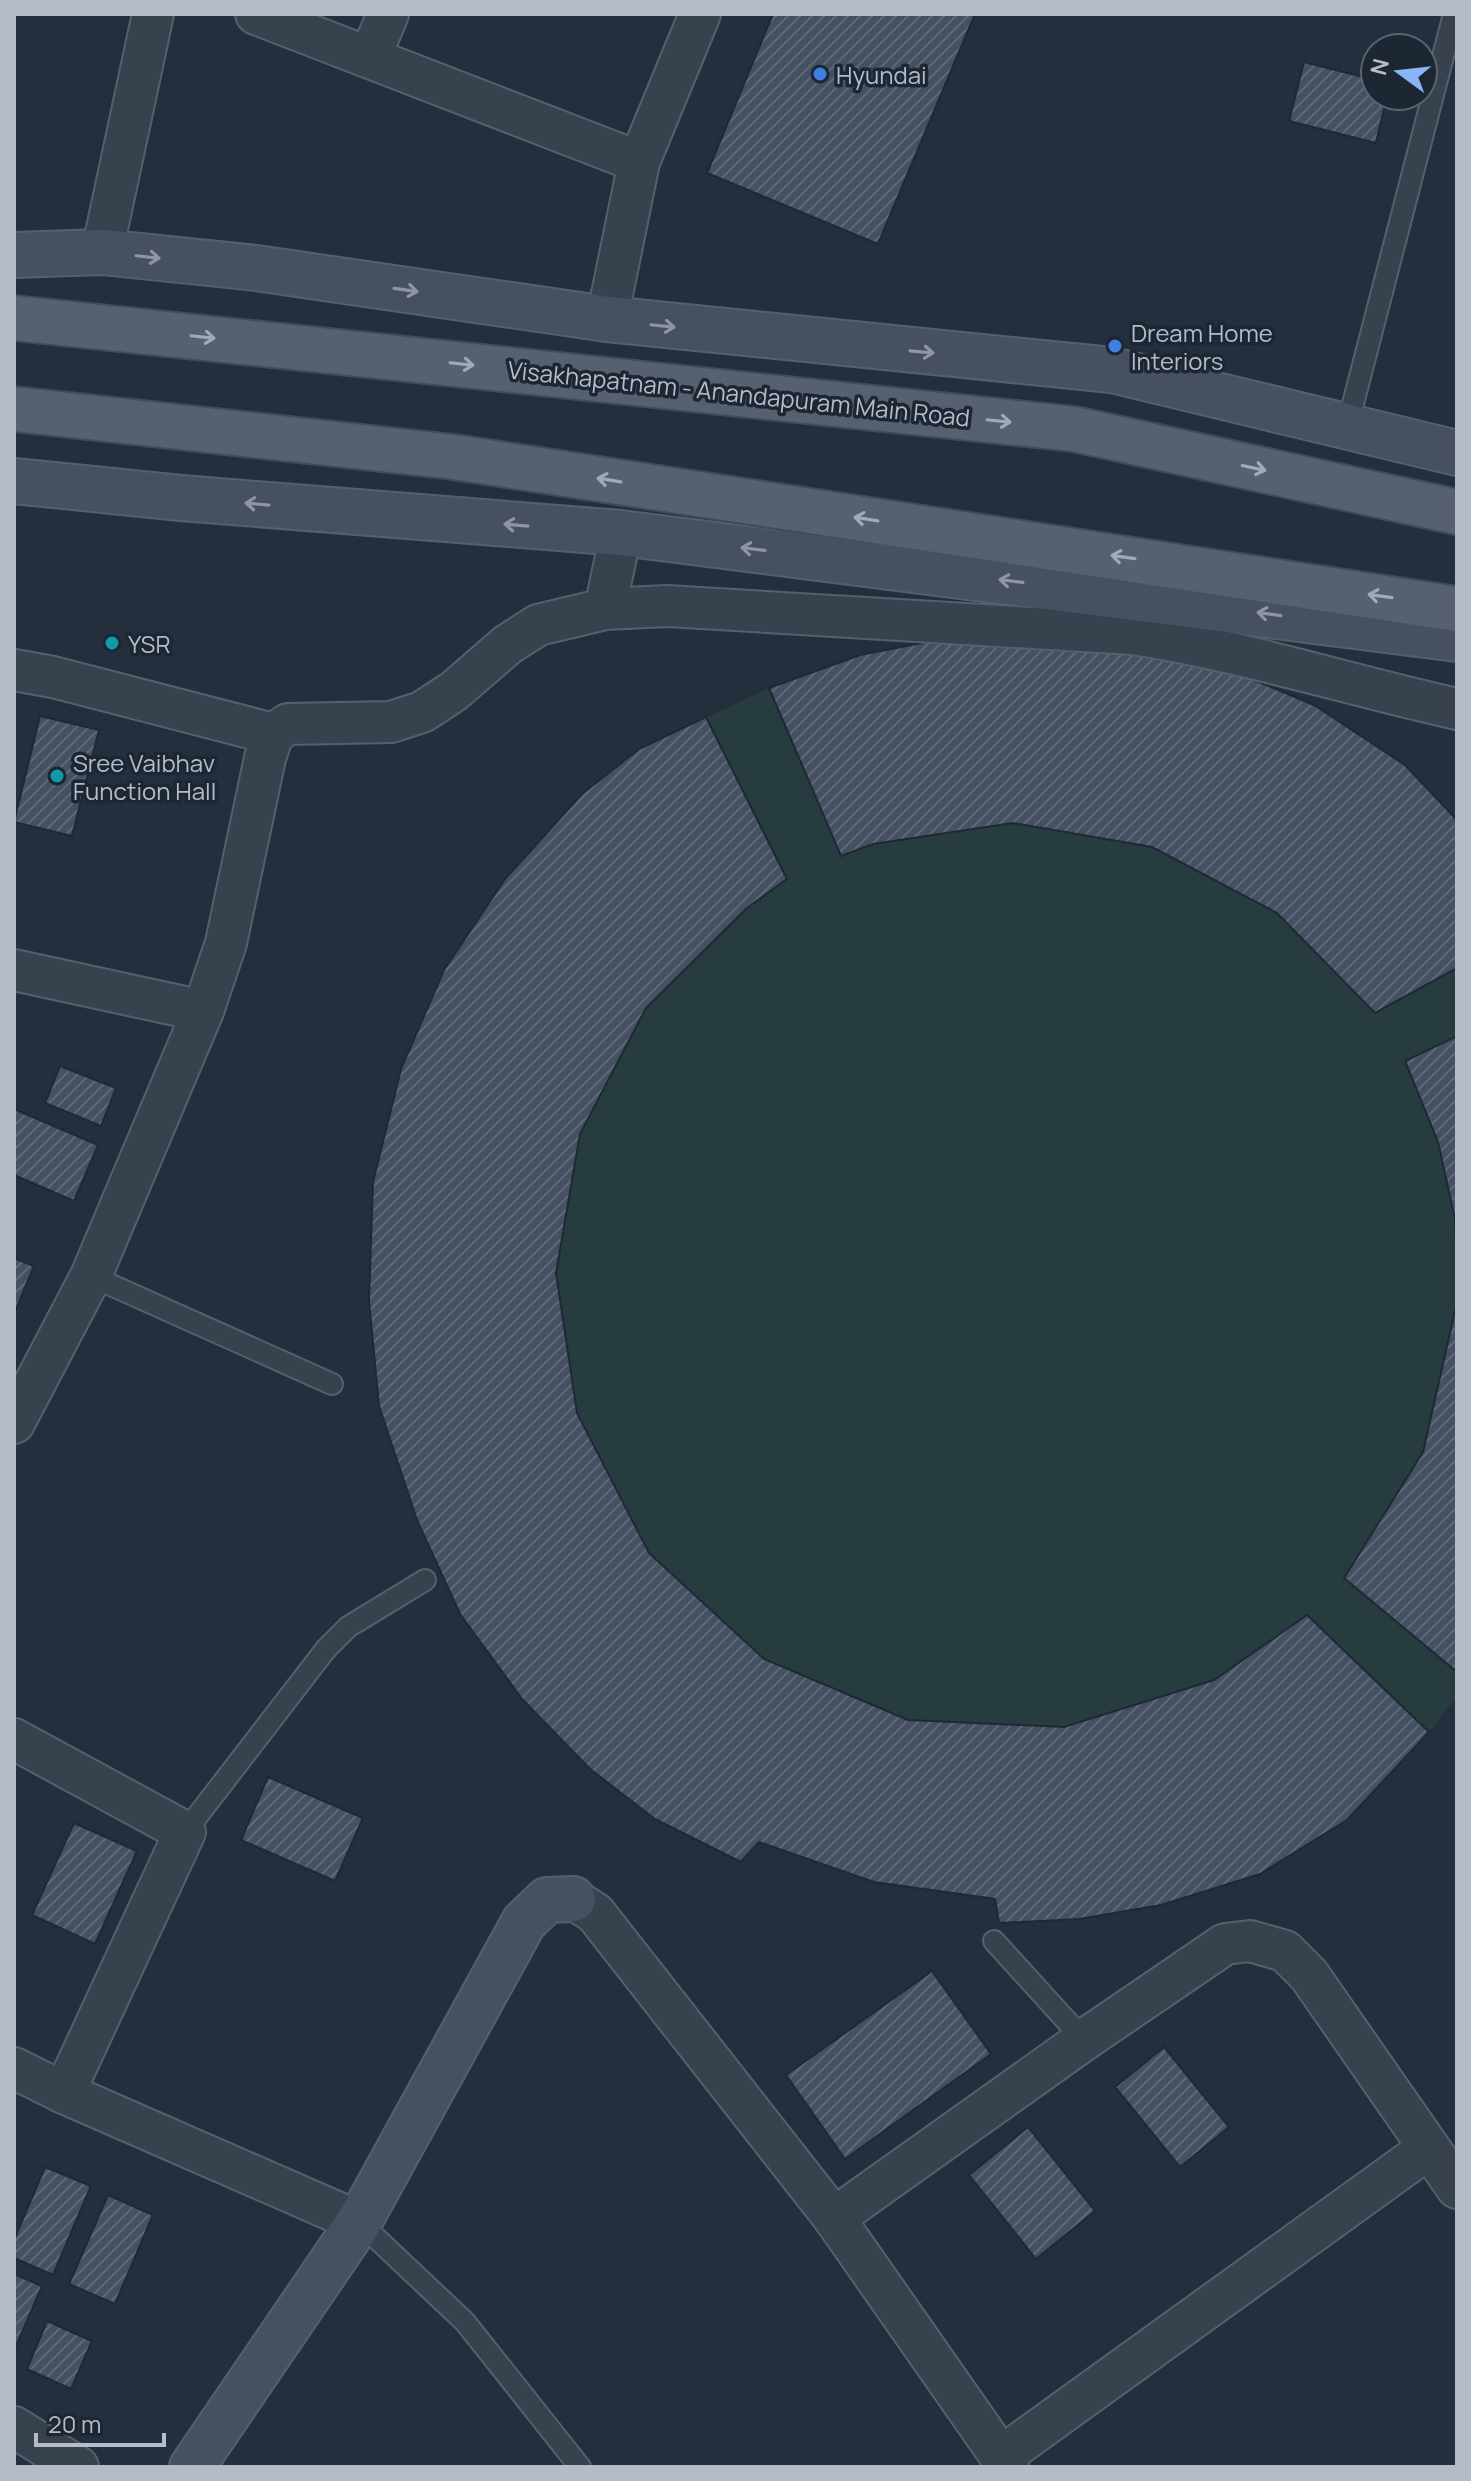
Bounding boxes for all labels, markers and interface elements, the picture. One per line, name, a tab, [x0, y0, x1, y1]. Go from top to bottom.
north arrow	[1359, 32, 1439, 112]
text: N	[1363, 55, 1396, 78]
place label: Hyundai	[836, 58, 927, 91]
marker: Hyundai	[811, 65, 829, 83]
one-way arrow	[134, 250, 161, 265]
one-way arrow	[392, 283, 418, 298]
place label: Dream Home Interiors	[1131, 316, 1273, 377]
one-way arrow	[649, 318, 676, 333]
one-way arrow	[189, 330, 216, 345]
marker: Dream Home Interiors	[1106, 337, 1124, 355]
one-way arrow	[908, 344, 935, 359]
street label: Visakhapatnam - Anandapuram Main Road	[506, 352, 972, 434]
one-way arrow	[448, 356, 475, 371]
one-way arrow	[985, 413, 1012, 428]
one-way arrow	[1241, 461, 1266, 476]
one-way arrow	[597, 472, 622, 487]
one-way arrow	[244, 496, 271, 511]
one-way arrow	[854, 511, 879, 526]
one-way arrow	[503, 517, 530, 532]
one-way arrow	[740, 542, 767, 557]
one-way arrow	[1111, 549, 1136, 564]
one-way arrow	[999, 573, 1024, 588]
one-way arrow	[1368, 588, 1393, 603]
one-way arrow	[1257, 606, 1282, 621]
place label: YSR	[128, 627, 171, 660]
marker: YSR	[103, 634, 121, 652]
place label: Sree Vaibhav Function Hall	[73, 746, 216, 807]
marker: Sree Vaibhav Function Hall	[48, 767, 66, 785]
scale bar	[36, 2397, 164, 2447]
text: 20 m	[48, 2407, 101, 2440]

